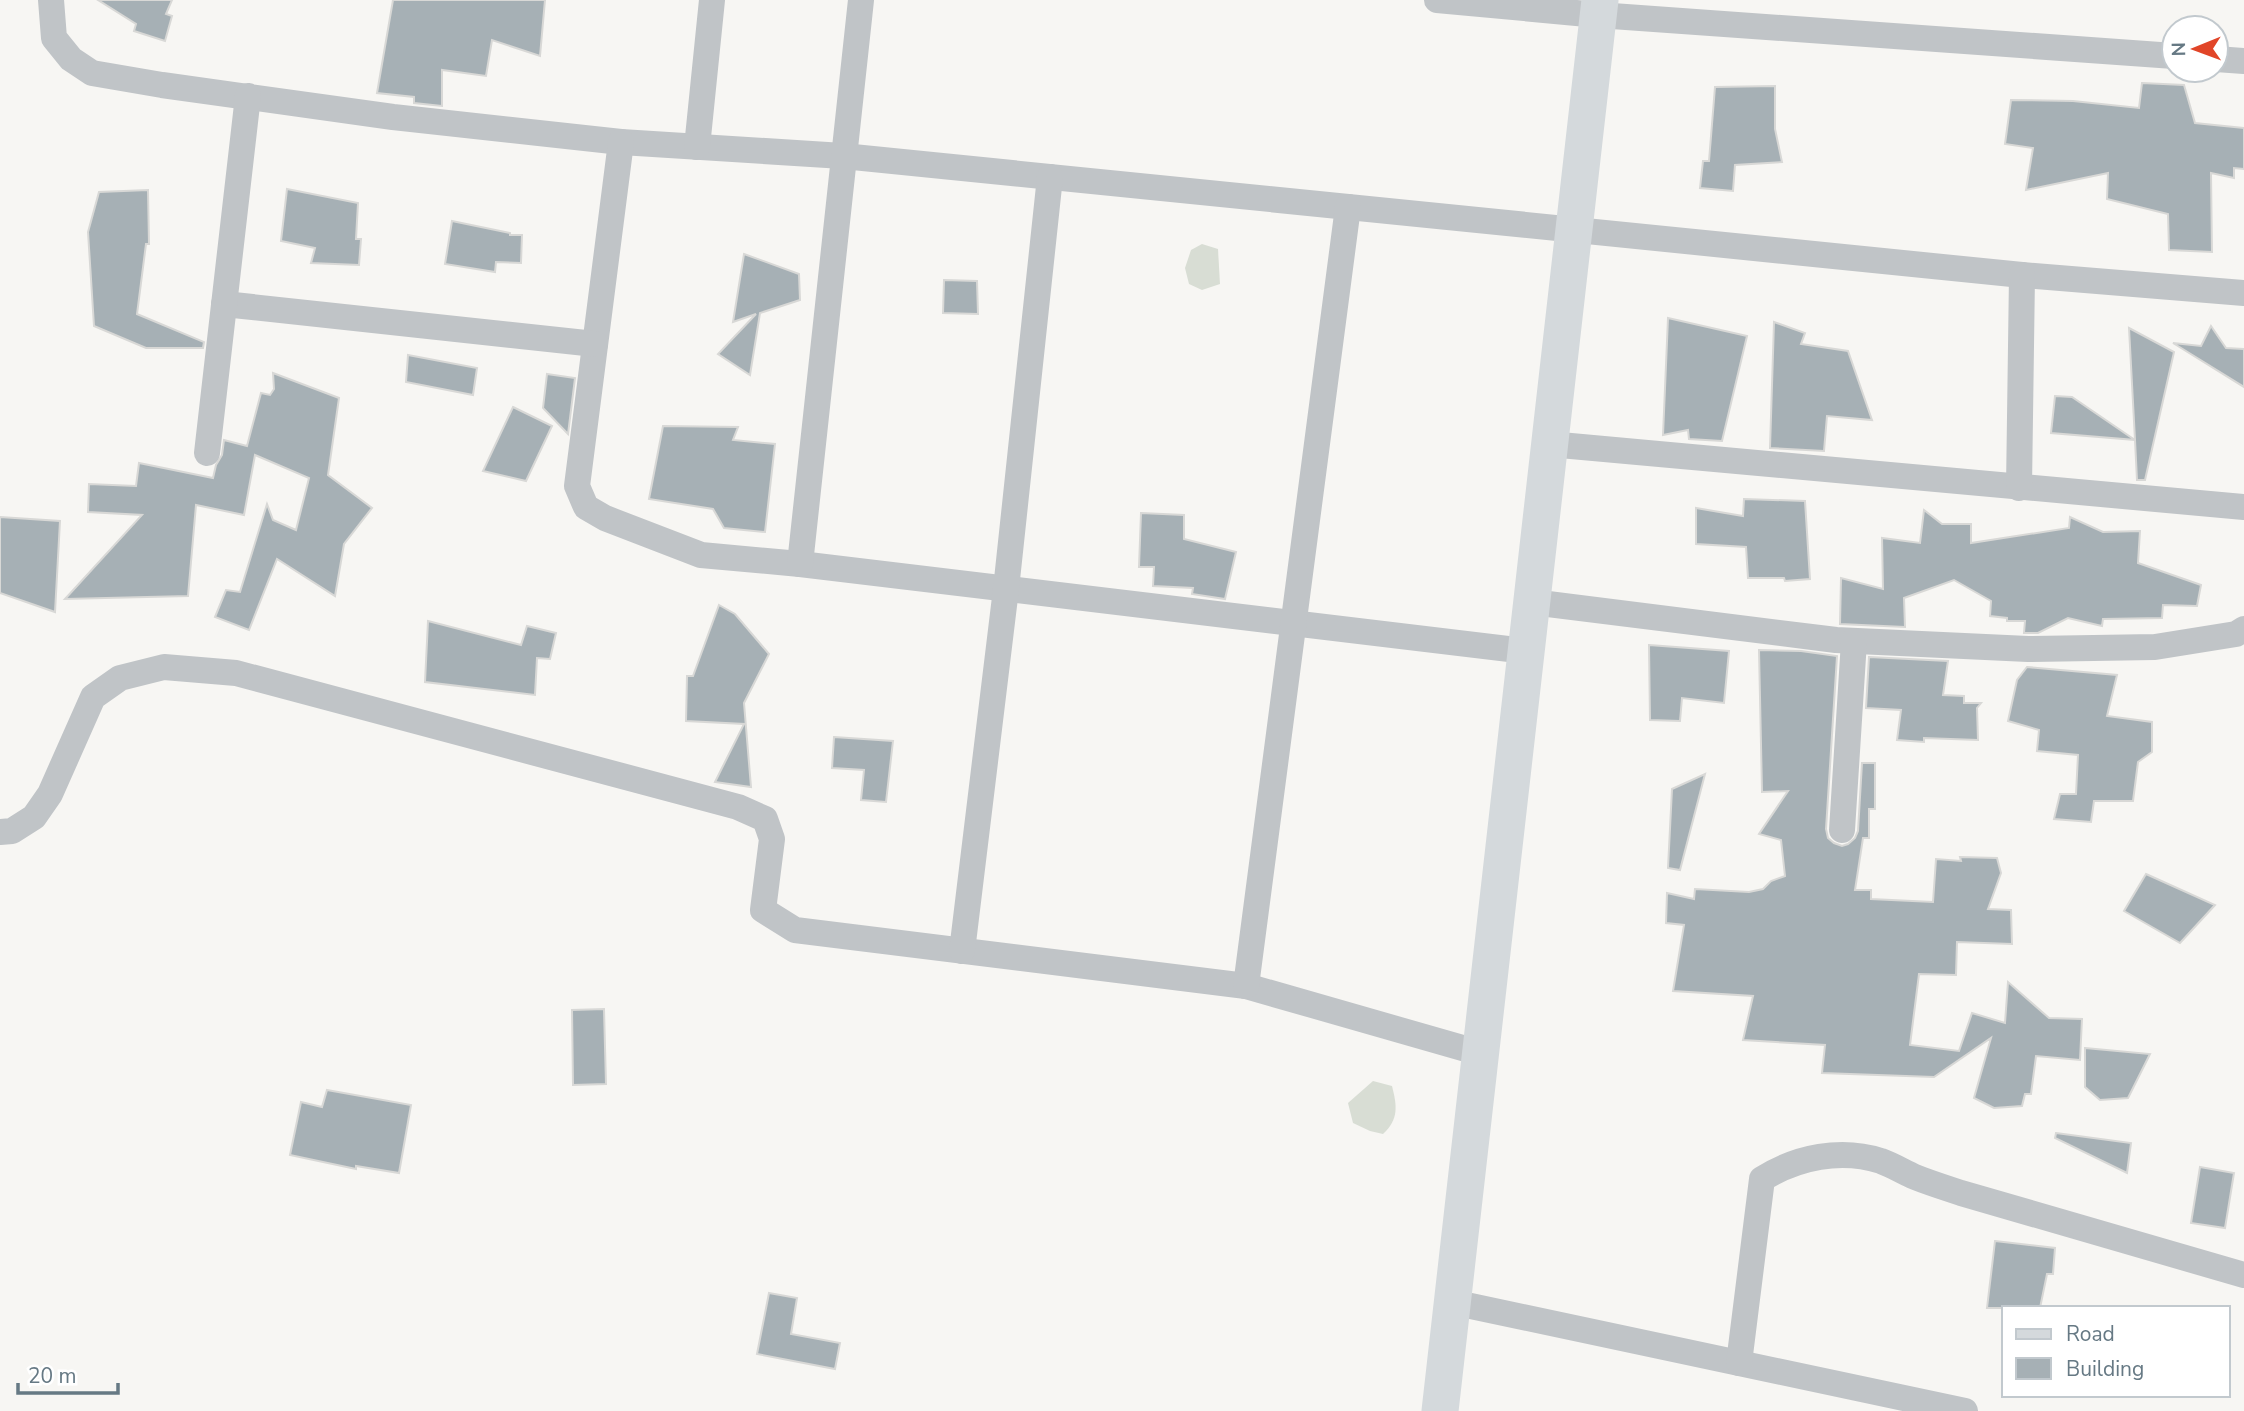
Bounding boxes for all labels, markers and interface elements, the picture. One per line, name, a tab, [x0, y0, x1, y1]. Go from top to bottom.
north arrow	[2160, 14, 2230, 84]
text: N	[2166, 42, 2192, 57]
legend	[2002, 1306, 2230, 1397]
text: Road	[2066, 1320, 2115, 1348]
scale bar	[18, 1352, 117, 1396]
text: Building	[2066, 1355, 2144, 1383]
text: 20 m	[28, 1362, 77, 1390]

